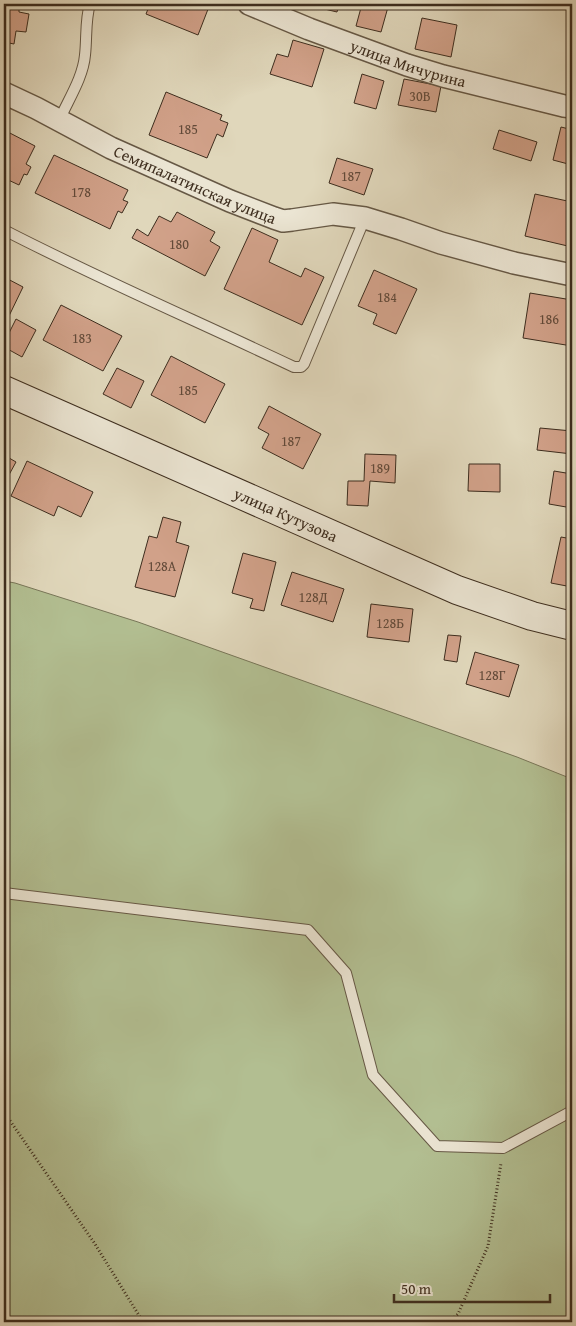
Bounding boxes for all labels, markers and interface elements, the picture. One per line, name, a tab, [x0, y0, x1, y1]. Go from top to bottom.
street label: улица Мичурина	[346, 33, 469, 93]
house number: 30В	[409, 86, 431, 106]
house number: 185	[178, 119, 198, 139]
street label: Семипалатинская улица	[110, 139, 280, 230]
house number: 187	[341, 166, 361, 186]
house number: 178	[71, 182, 91, 202]
house number: 180	[169, 234, 189, 254]
house number: 184	[377, 287, 397, 307]
house number: 186	[539, 309, 559, 329]
house number: 183	[72, 328, 92, 348]
house number: 185	[178, 380, 198, 400]
house number: 187	[281, 431, 301, 451]
house number: 189	[370, 458, 390, 478]
street label: улица Кутузова	[229, 481, 342, 548]
house number: 128А	[148, 556, 177, 576]
house number: 128Д	[298, 587, 328, 607]
house number: 128Б	[376, 613, 404, 633]
house number: 128Г	[478, 665, 506, 685]
scale bar	[394, 1271, 550, 1303]
text: 50 m	[401, 1278, 432, 1299]

